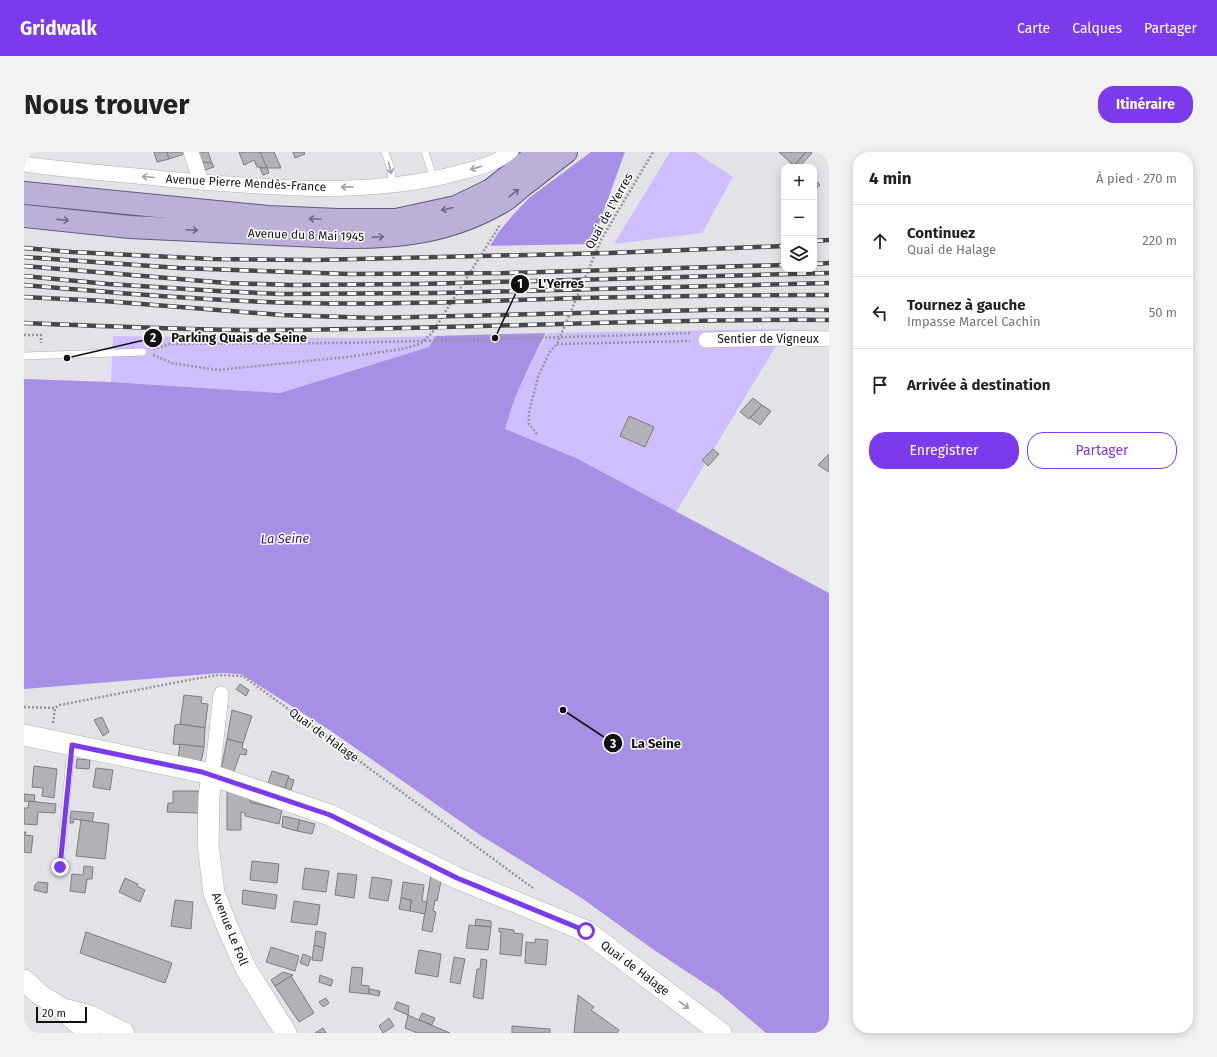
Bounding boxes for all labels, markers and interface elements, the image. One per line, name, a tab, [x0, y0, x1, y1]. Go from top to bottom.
text: Gridwalk	[20, 17, 97, 40]
text: Carte	[1017, 20, 1050, 37]
text: Calques	[1072, 20, 1122, 37]
text: Partager	[1144, 20, 1197, 37]
button: Itinéraire	[1098, 86, 1193, 123]
text: Nous trouver	[24, 88, 189, 121]
one-way arrow	[387, 162, 394, 175]
map controls	[781, 164, 817, 272]
button: +	[781, 164, 817, 200]
one-way arrow	[469, 165, 482, 172]
text: 4 min	[869, 168, 912, 189]
street label: Quai de l'Yerres	[582, 170, 636, 251]
text: À pied · 270 m	[1096, 171, 1177, 186]
street label: Avenue Pierre Mendès-France	[165, 172, 327, 194]
one-way arrow	[142, 173, 155, 181]
one-way arrow	[341, 183, 354, 191]
one-way arrow	[508, 188, 519, 197]
button: −	[781, 200, 817, 236]
one-way arrow	[441, 206, 454, 214]
one-way arrow	[309, 215, 322, 223]
one-way arrow	[56, 216, 69, 223]
text: Continuez	[907, 224, 975, 242]
one-way arrow	[185, 226, 198, 233]
street label: Avenue du 8 Mai 1945	[248, 226, 364, 244]
icon: ahead	[869, 230, 891, 252]
one-way arrow	[371, 233, 384, 241]
text: 220 m	[1142, 233, 1177, 248]
button: layers	[781, 236, 817, 272]
text: Quai de Halage	[907, 242, 996, 257]
callout: L'Yerres	[510, 271, 592, 296]
text: L'Yerres	[538, 276, 585, 291]
text: 1	[517, 277, 523, 291]
text: Tournez à gauche	[907, 296, 1026, 314]
icon: left	[869, 302, 891, 324]
text: 50 m	[1149, 305, 1177, 320]
text: Impasse Marcel Cachin	[907, 314, 1041, 329]
callout: Parking Quais de Seine	[143, 325, 315, 350]
text: Parking Quais de Seine	[171, 330, 307, 345]
text: 2	[150, 331, 156, 345]
street label: Sentier de Vigneux	[717, 332, 819, 346]
icon: arrive	[869, 374, 891, 396]
text: Arrivée à destination	[907, 376, 1050, 394]
button: Enregistrer	[869, 432, 1019, 469]
button: Partager	[1027, 432, 1177, 469]
water label: La Seine	[261, 531, 310, 546]
street label: Quai de Halage	[287, 705, 361, 765]
callout: La Seine	[603, 731, 688, 756]
text: La Seine	[631, 736, 681, 751]
text: 3	[609, 737, 616, 751]
route end	[51, 858, 69, 876]
street label: Avenue Le Foll	[209, 890, 251, 968]
route start	[577, 922, 595, 940]
street label: Quai de Halage	[598, 938, 672, 998]
one-way arrow	[679, 1001, 690, 1009]
scale bar	[36, 1005, 87, 1024]
text: 20 m	[42, 1007, 66, 1020]

